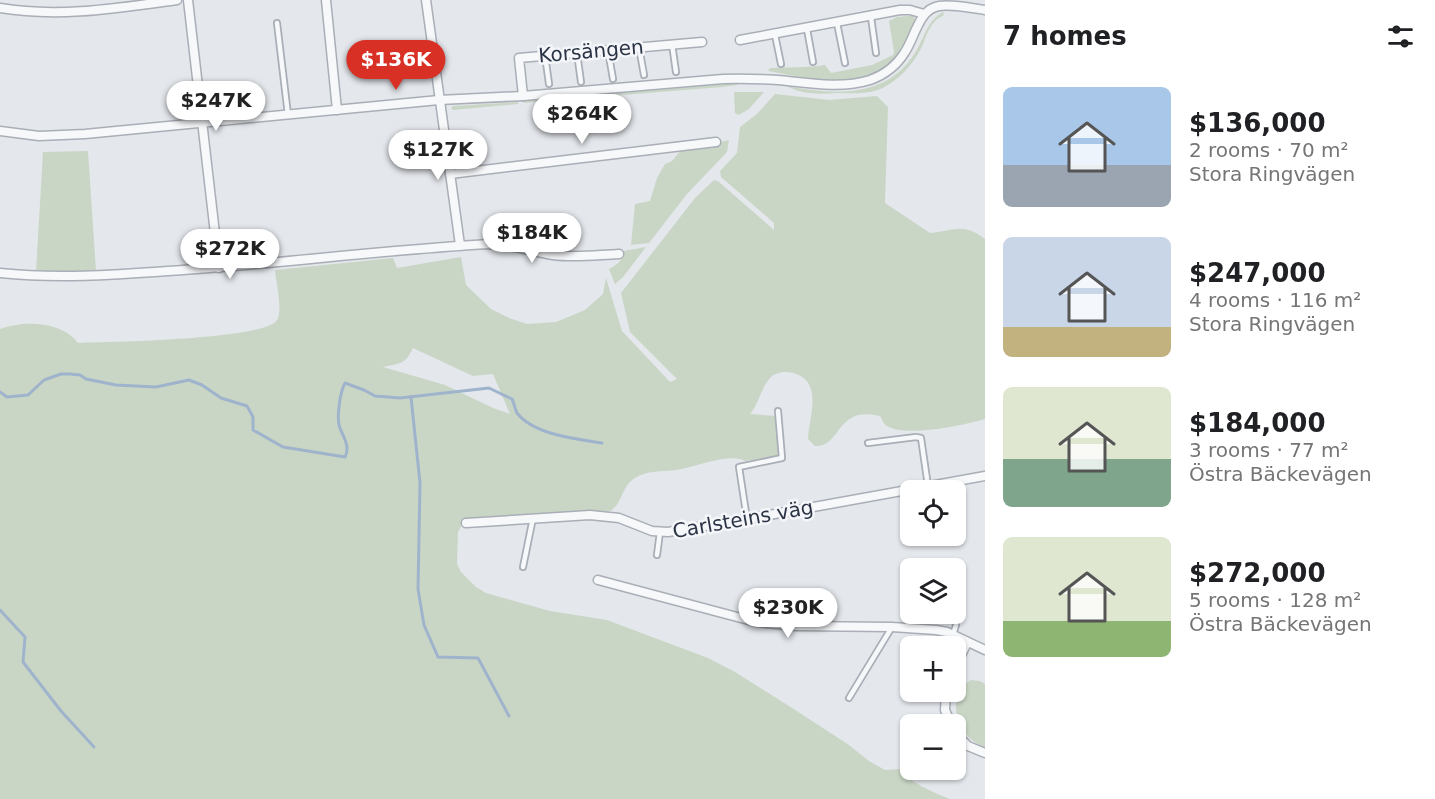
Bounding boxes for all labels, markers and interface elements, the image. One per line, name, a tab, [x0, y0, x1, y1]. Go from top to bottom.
icon: filters	[1384, 20, 1417, 53]
text: 7 homes	[1003, 21, 1127, 51]
street label: Korsängen	[537, 34, 645, 68]
pin: $136K	[354, 40, 438, 91]
text: $136K	[360, 47, 432, 71]
pin: $247K	[174, 81, 258, 132]
text: $247K	[180, 88, 252, 112]
pin: $264K	[540, 94, 624, 145]
text: $264K	[546, 101, 618, 125]
text: $136,000	[1189, 108, 1326, 138]
icon: home	[1051, 111, 1123, 183]
pin: $127K	[396, 130, 480, 181]
text: $127K	[402, 137, 474, 161]
text: 2 rooms · 70 m²	[1189, 138, 1349, 162]
text: Stora Ringvägen	[1189, 162, 1355, 186]
pin: $184K	[490, 213, 574, 264]
text: $184K	[496, 220, 568, 244]
pin: $272K	[188, 229, 272, 280]
text: $272K	[194, 236, 266, 260]
text: $247,000	[1189, 258, 1326, 288]
icon: home	[1051, 261, 1123, 333]
text: 4 rooms · 116 m²	[1189, 288, 1361, 312]
text: Stora Ringvägen	[1189, 312, 1355, 336]
text: $184,000	[1189, 408, 1326, 438]
icon: home	[1051, 411, 1123, 483]
text: 3 rooms · 77 m²	[1189, 438, 1349, 462]
text: Östra Bäckevägen	[1189, 462, 1372, 486]
map controls	[900, 480, 966, 780]
button: locate	[900, 480, 966, 546]
street label: Carlsteins väg	[671, 495, 815, 543]
button: layers	[900, 558, 966, 624]
text: $272,000	[1189, 558, 1326, 588]
icon: home	[1051, 561, 1123, 633]
pin: $230K	[746, 588, 830, 639]
text: 5 rooms · 128 m²	[1189, 588, 1361, 612]
text: $230K	[752, 595, 824, 619]
text: Östra Bäckevägen	[1189, 612, 1372, 636]
button: +	[900, 636, 966, 702]
button: −	[900, 714, 966, 780]

